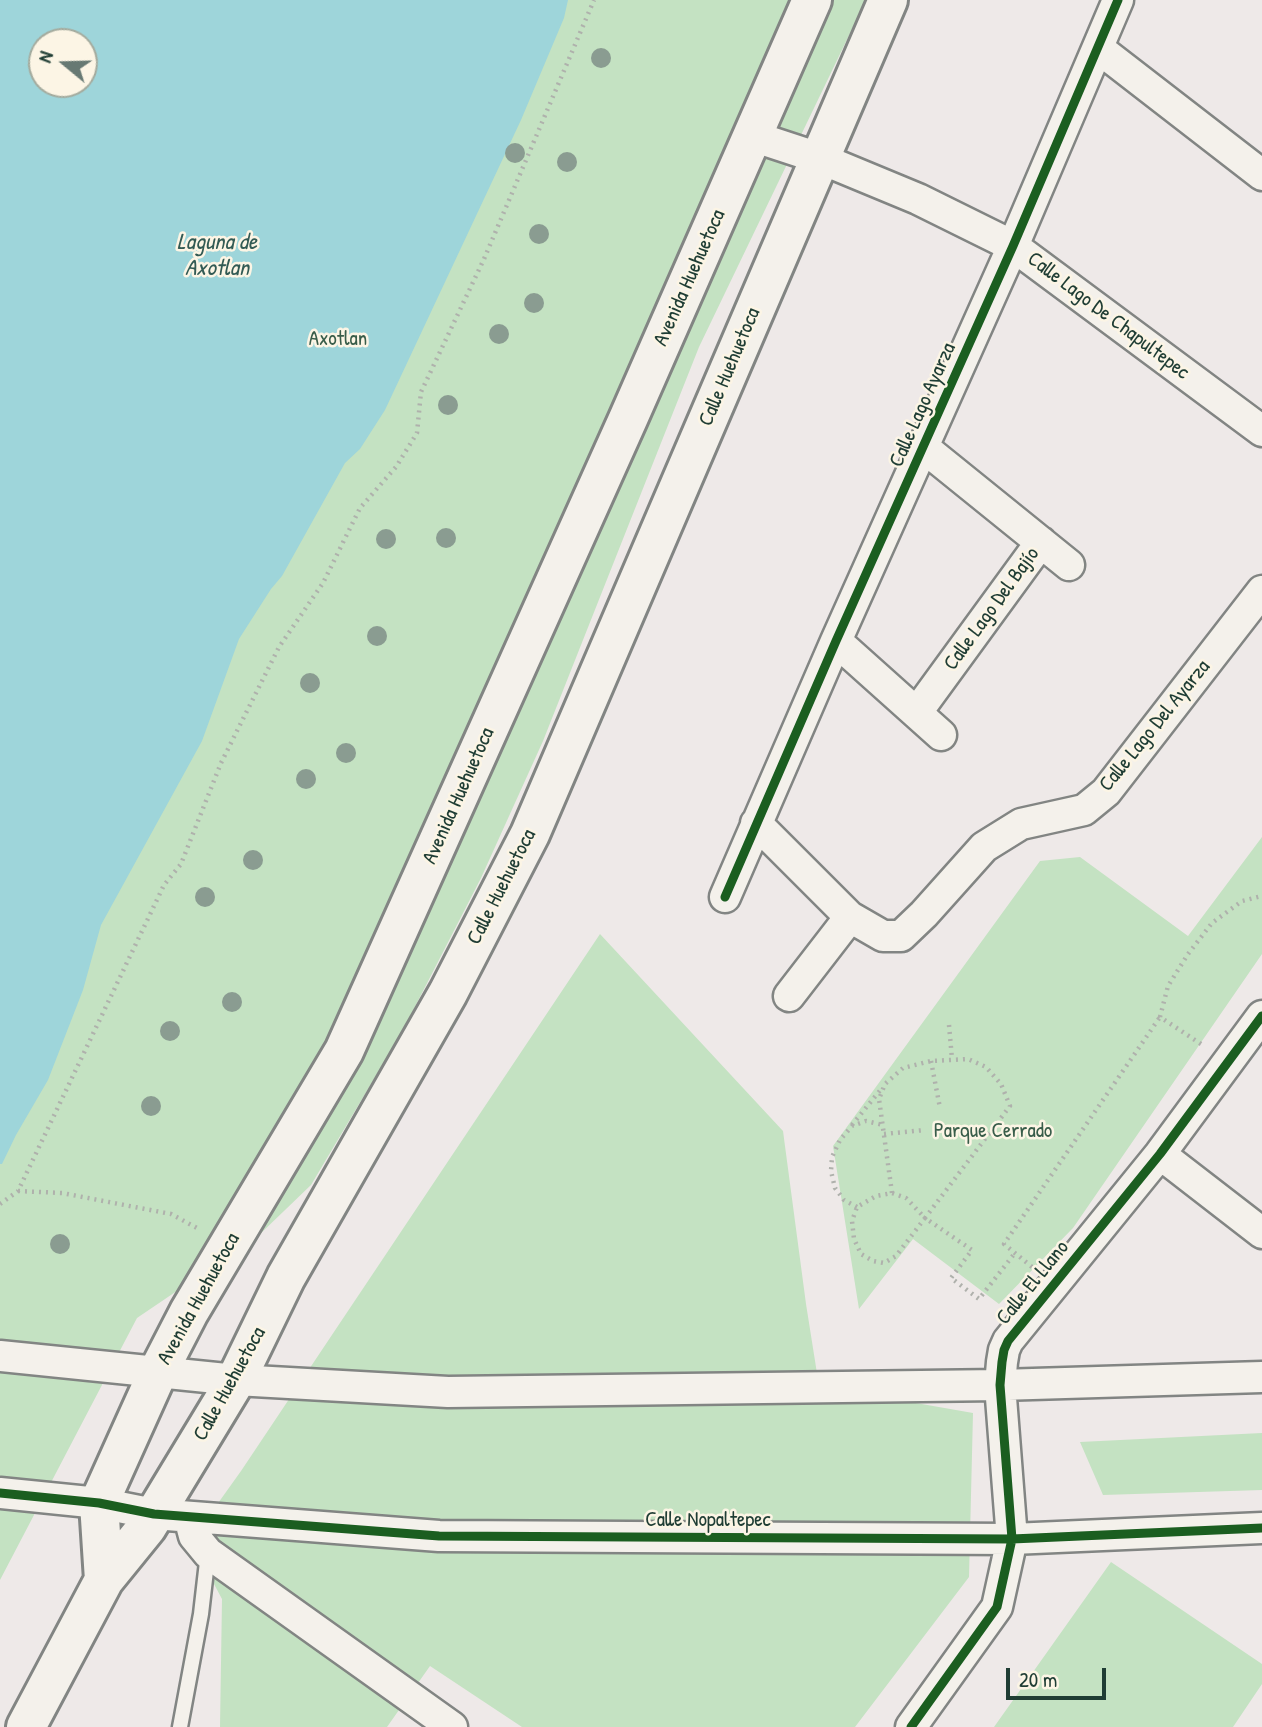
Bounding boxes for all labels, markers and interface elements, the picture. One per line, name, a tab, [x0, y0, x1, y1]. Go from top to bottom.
north arrow	[28, 28, 98, 98]
text: N	[31, 48, 59, 66]
street label: Avenida Huehuetoca	[649, 206, 731, 350]
water label: Laguna de Axotlan	[177, 229, 257, 283]
street label: Calle Lago De Chapultepec	[1022, 247, 1194, 385]
street label: Calle Huehuetoca	[694, 304, 766, 430]
park label: Axotlan	[309, 326, 367, 352]
street label: Calle Lago Ayarza	[884, 339, 962, 471]
street label: Calle Lago Del Bajío	[939, 542, 1045, 676]
street label: Calle Lago Del Ayarza	[1094, 655, 1216, 797]
street label: Avenida Huehuetoca	[418, 724, 500, 868]
street label: Calle Huehuetoca	[462, 825, 542, 949]
park label: Parque Cerrado	[934, 1118, 1052, 1144]
street label: Avenida Huehuetoca	[152, 1229, 246, 1369]
street label: Calle El Llano	[991, 1236, 1075, 1330]
street label: Calle Huehuetoca	[188, 1323, 272, 1445]
street label: Calle Nopaltepec	[645, 1507, 771, 1533]
scale bar	[1010, 1654, 1110, 1698]
text: 20 m	[1019, 1665, 1057, 1694]

